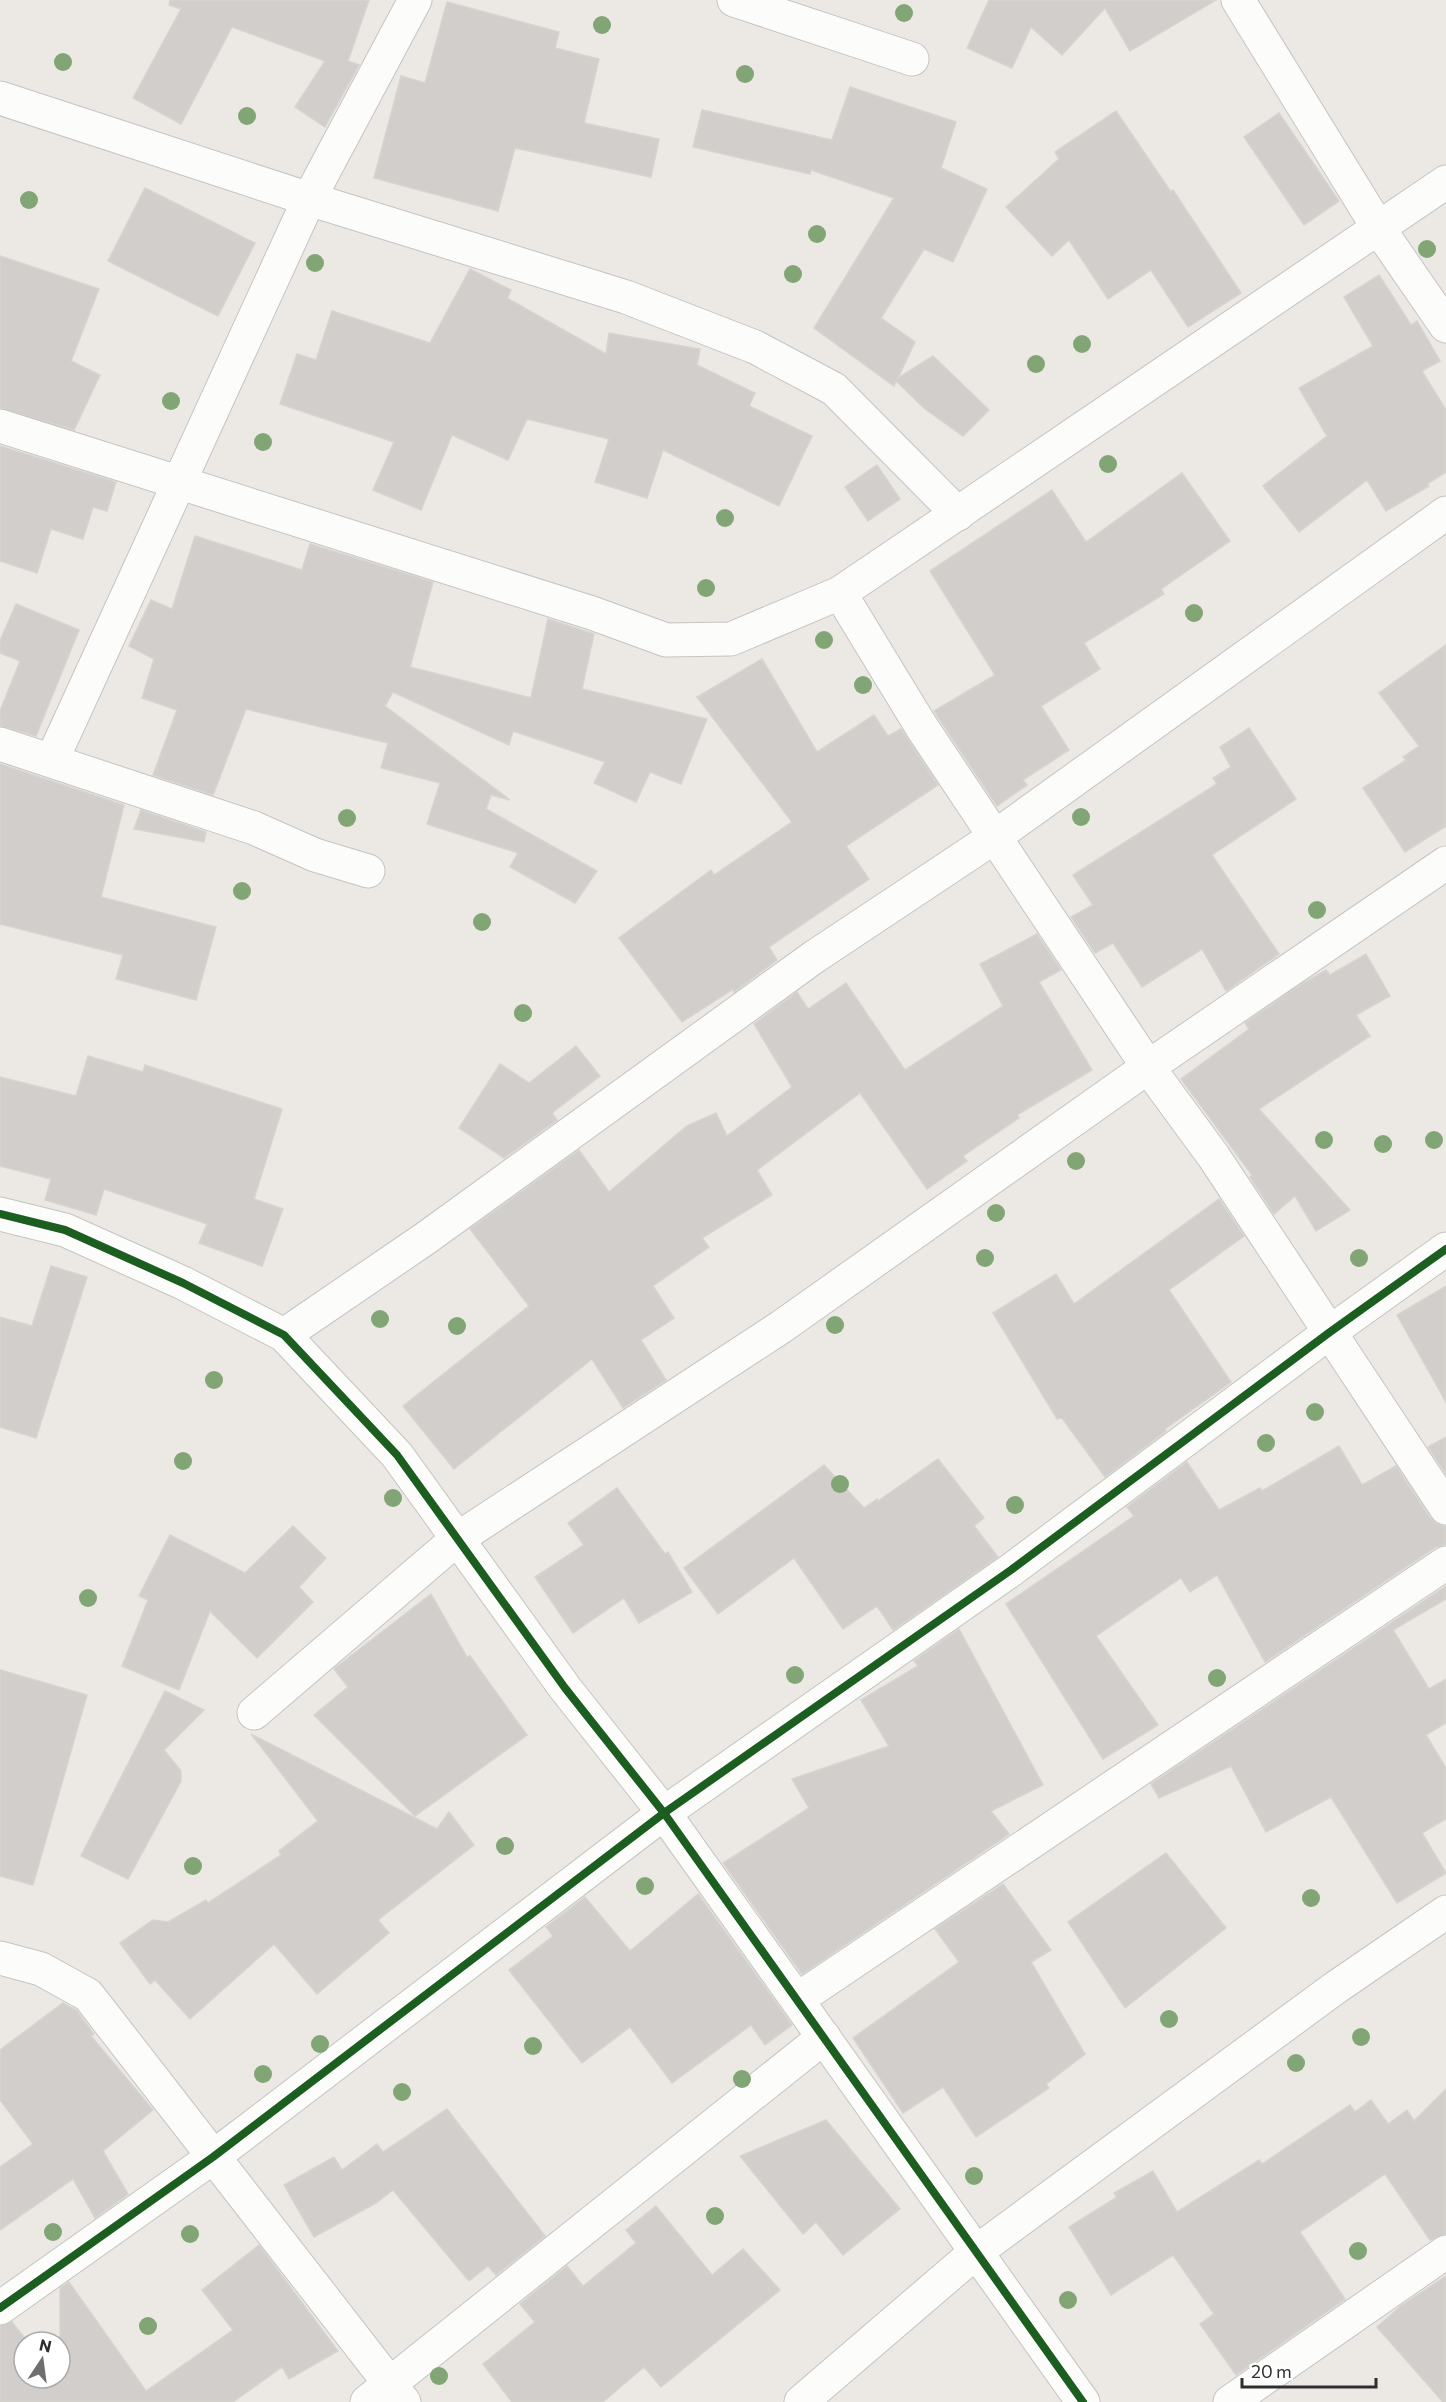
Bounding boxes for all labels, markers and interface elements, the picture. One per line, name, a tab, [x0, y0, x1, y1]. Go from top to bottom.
north arrow	[12, 2330, 72, 2390]
text: N	[38, 2334, 53, 2356]
scale bar	[1242, 2351, 1376, 2389]
text: 20 m	[1251, 2360, 1292, 2382]

